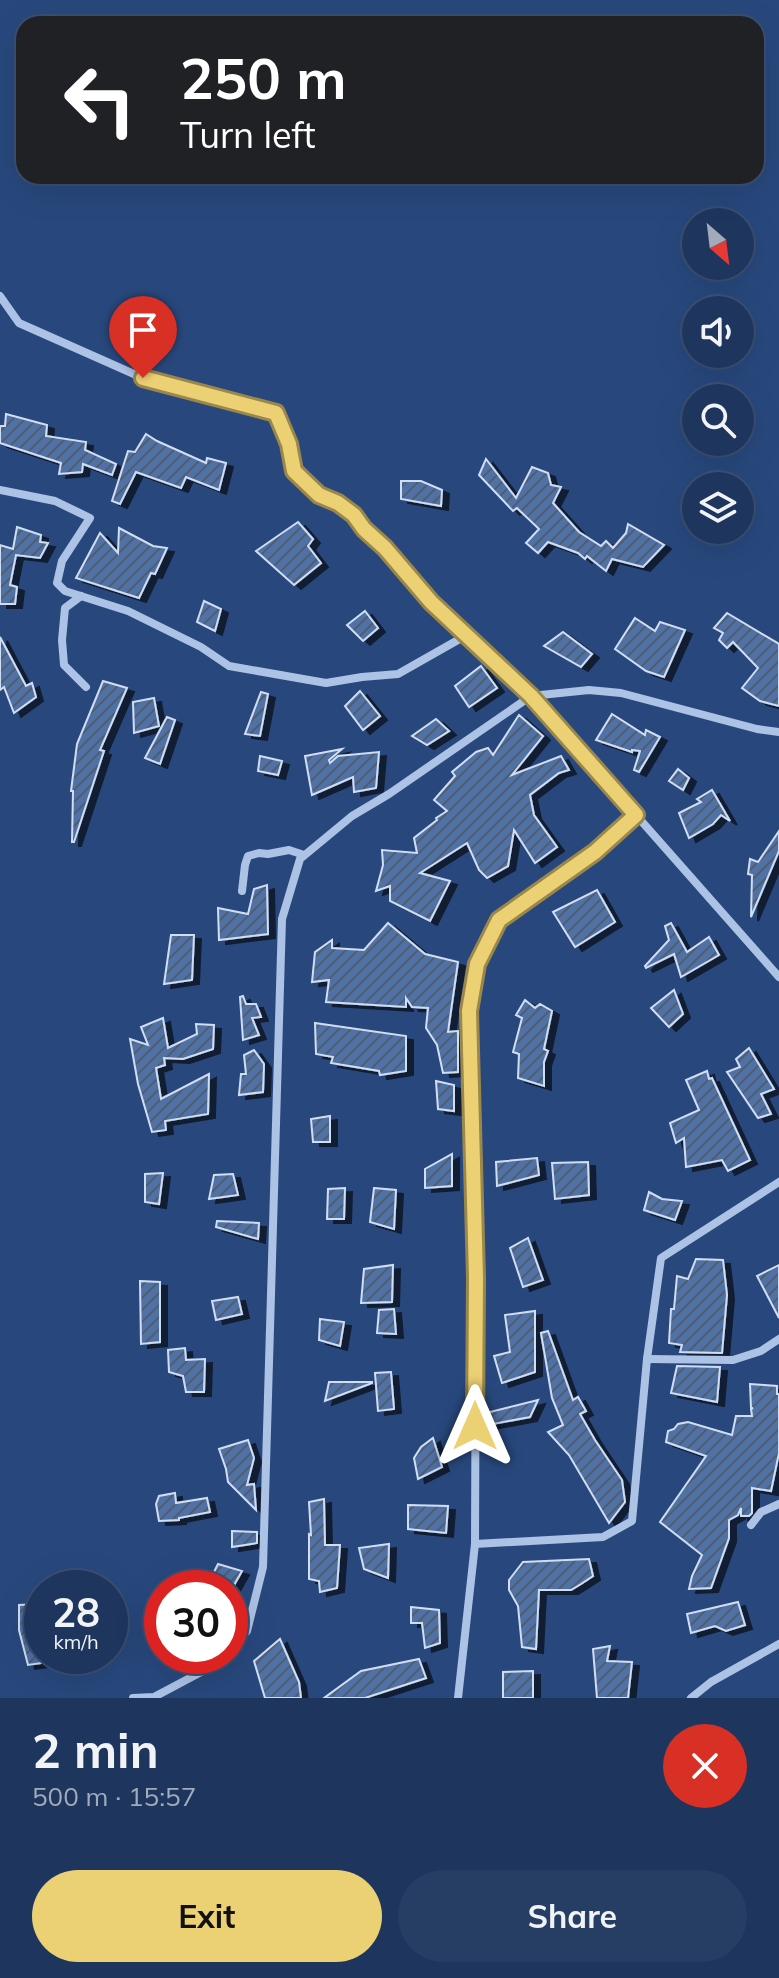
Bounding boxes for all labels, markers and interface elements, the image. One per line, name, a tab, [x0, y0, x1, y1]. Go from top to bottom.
text: 250 m	[180, 43, 347, 113]
icon: left	[48, 48, 152, 152]
text: Turn left	[180, 112, 316, 157]
north arrow	[682, 208, 754, 280]
map controls	[682, 208, 754, 544]
pin	[109, 296, 177, 378]
button: sound	[682, 296, 754, 368]
icon: arrive	[121, 308, 165, 352]
button: search	[682, 384, 754, 456]
button: layers	[682, 472, 754, 544]
position arrow	[433, 1384, 517, 1468]
speed limit sign: 30	[144, 1570, 248, 1674]
text: 28	[52, 1587, 100, 1637]
text: km/h	[53, 1629, 99, 1654]
text: 2 min	[32, 1720, 159, 1780]
button: close	[663, 1724, 747, 1808]
text: 500 m · 15:57	[32, 1780, 196, 1813]
button: Exit	[32, 1870, 382, 1962]
button: Share	[398, 1870, 747, 1962]

